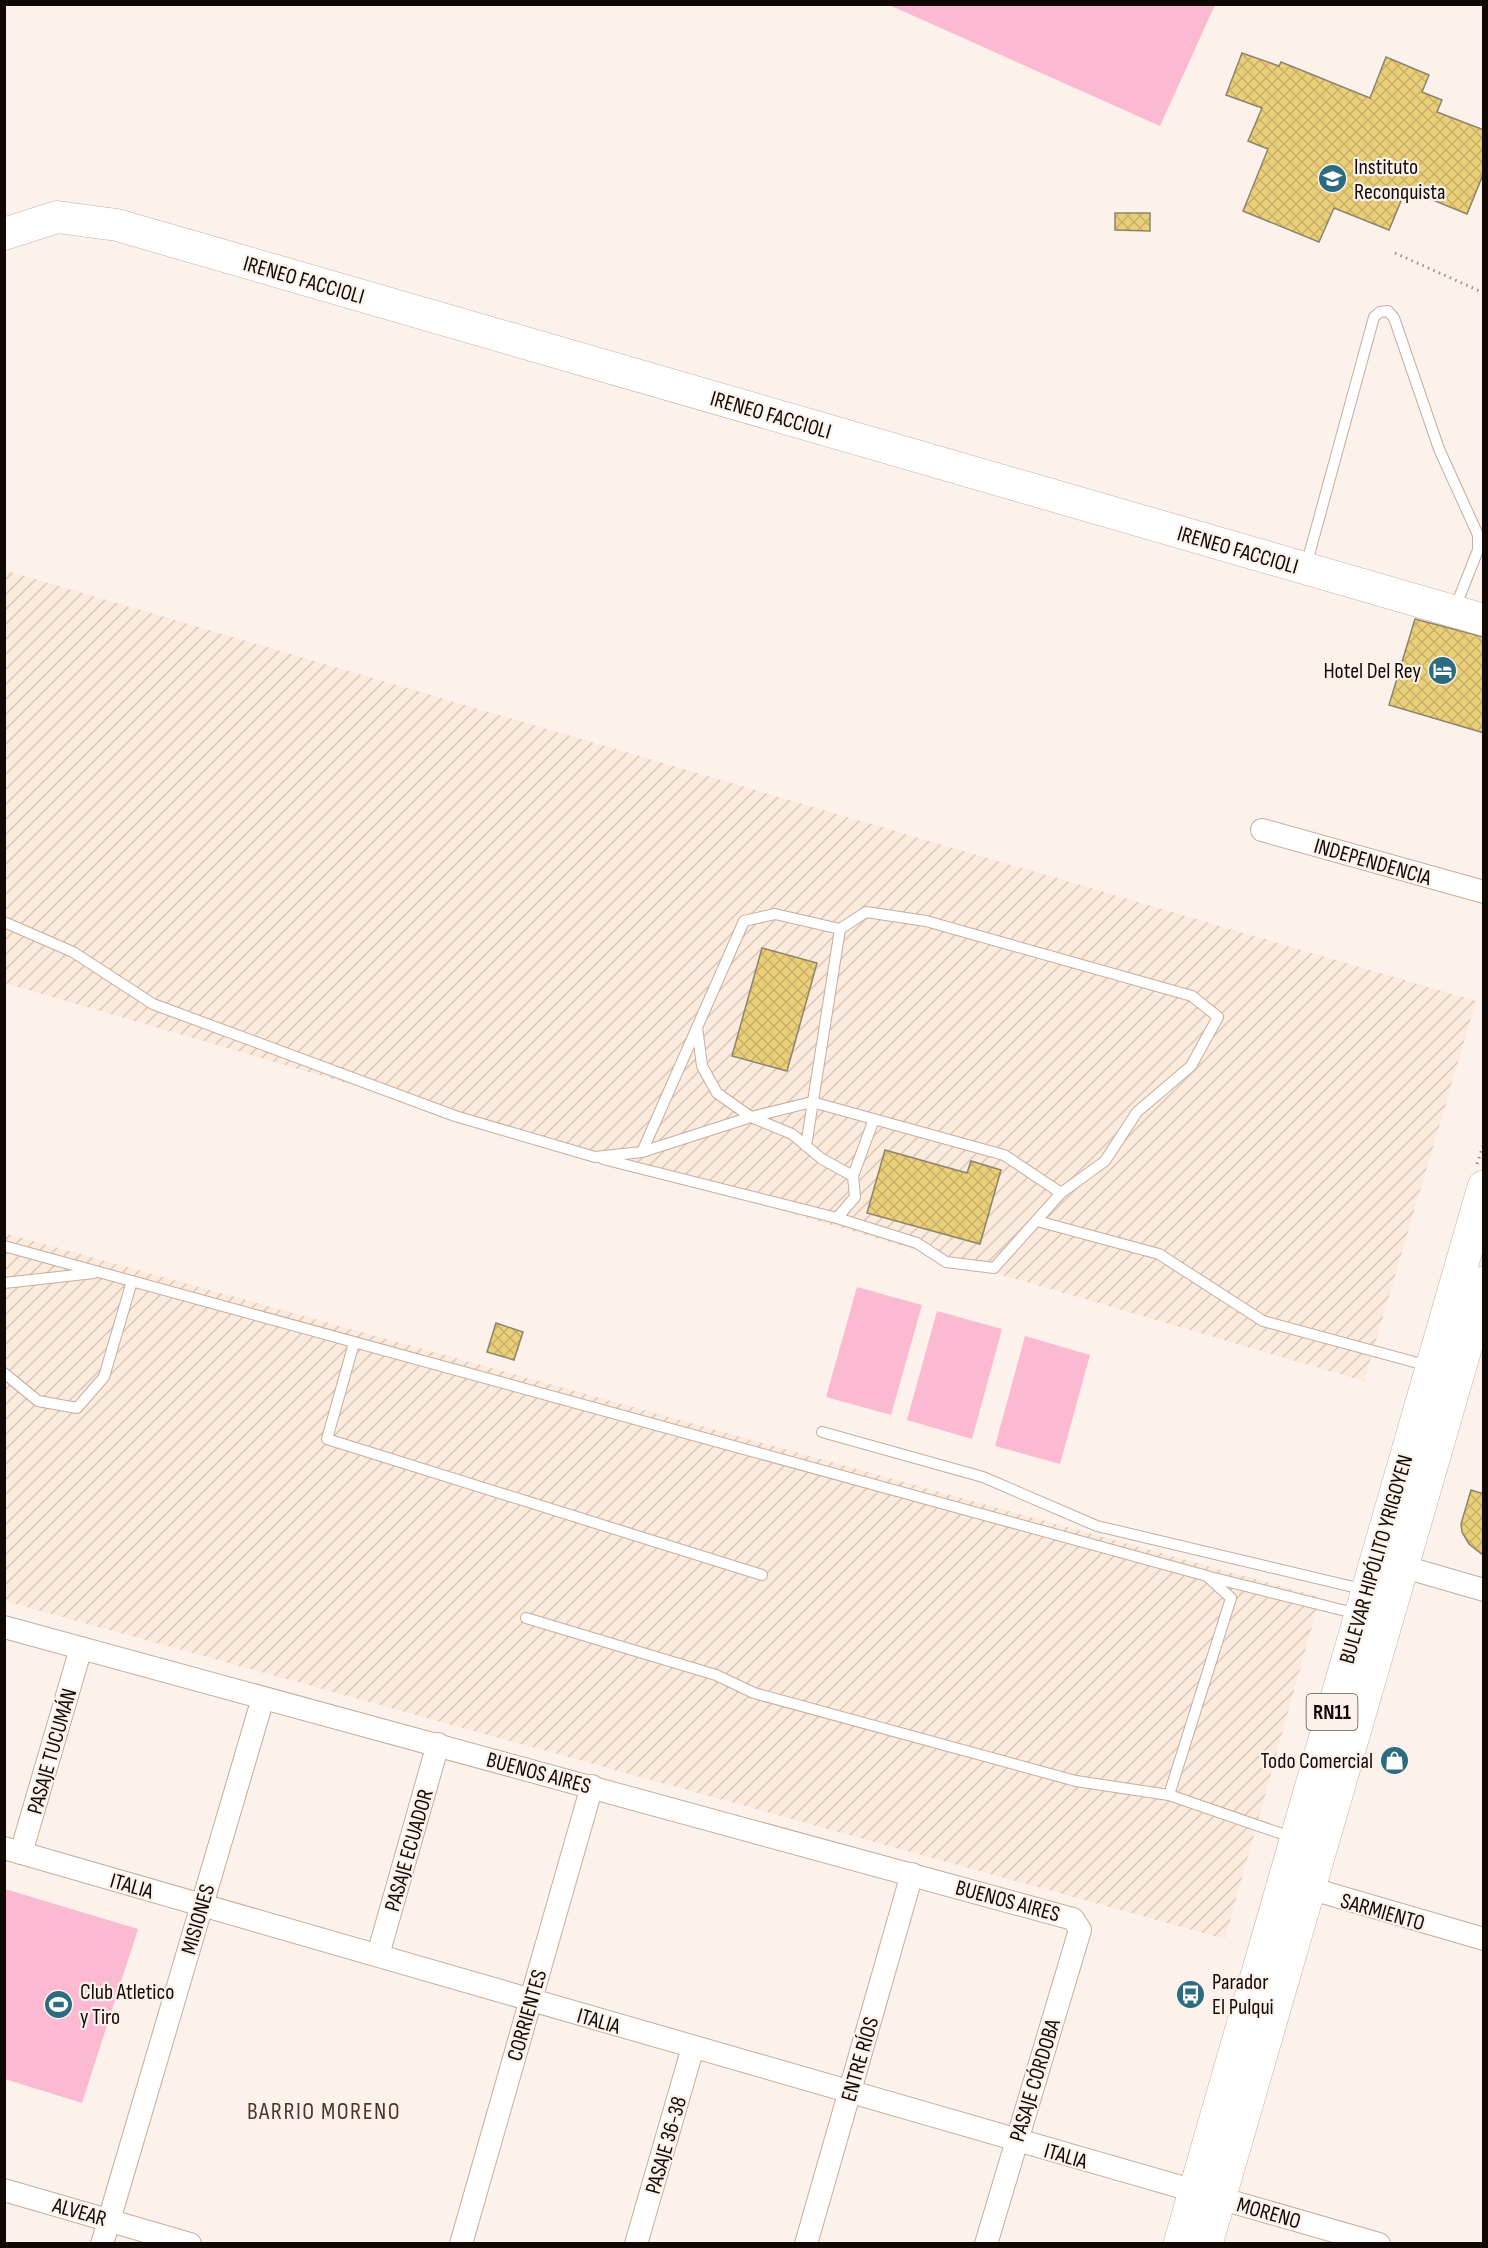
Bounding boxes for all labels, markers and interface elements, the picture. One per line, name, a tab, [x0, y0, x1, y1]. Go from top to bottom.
place label: Instituto Reconquista	[1354, 154, 1445, 206]
school or university icon: Instituto Reconquista	[1317, 163, 1349, 195]
street label: IRENEO FACCIOLI	[240, 250, 367, 311]
street label: IRENEO FACCIOLI	[707, 385, 834, 446]
street label: IRENEO FACCIOLI	[1174, 520, 1301, 581]
hotel icon: Hotel Del Rey	[1426, 654, 1458, 686]
place label: Hotel Del Rey	[1323, 658, 1421, 685]
street label: INDEPENDENCIA	[1311, 833, 1435, 892]
street label: BULEVAR HIPÓLITO YRIGOYEN	[1334, 1452, 1419, 1667]
street label: PASAJE TUCUMÁN	[22, 1685, 83, 1817]
road number: RN11	[1306, 1694, 1358, 1730]
shop icon: Todo Comercial	[1378, 1744, 1410, 1776]
street label: BUENOS AIRES	[483, 1747, 594, 1800]
place label: Todo Comercial	[1261, 1748, 1373, 1775]
street label: PASAJE ECUADOR	[379, 1786, 440, 1915]
street label: ITALIA	[107, 1867, 157, 1906]
street label: BUENOS AIRES	[952, 1875, 1063, 1928]
street label: MISIONES	[176, 1881, 221, 1958]
street label: SARMIENTO	[1337, 1888, 1428, 1937]
street label: CORRIENTES	[502, 1967, 553, 2064]
place label: Parador El Pulqui	[1212, 1969, 1274, 2021]
bus stop icon: Parador El Pulqui	[1175, 1978, 1207, 2010]
place label: Club Atletico y Tiro	[80, 1979, 174, 2031]
sports icon: Club Atletico y Tiro	[43, 1988, 75, 2020]
street label: ITALIA	[574, 2002, 624, 2041]
street label: ENTRE RÍOS	[836, 2014, 885, 2105]
street label: PASAJE CÓRDOBA	[1004, 2015, 1067, 2145]
street label: PASAJE 36-38	[640, 2094, 693, 2197]
district label: BARRIO MORENO	[247, 2097, 401, 2126]
street label: ITALIA	[1041, 2137, 1091, 2176]
street label: MORENO	[1234, 2191, 1304, 2235]
street label: ALVEAR	[49, 2192, 110, 2233]

